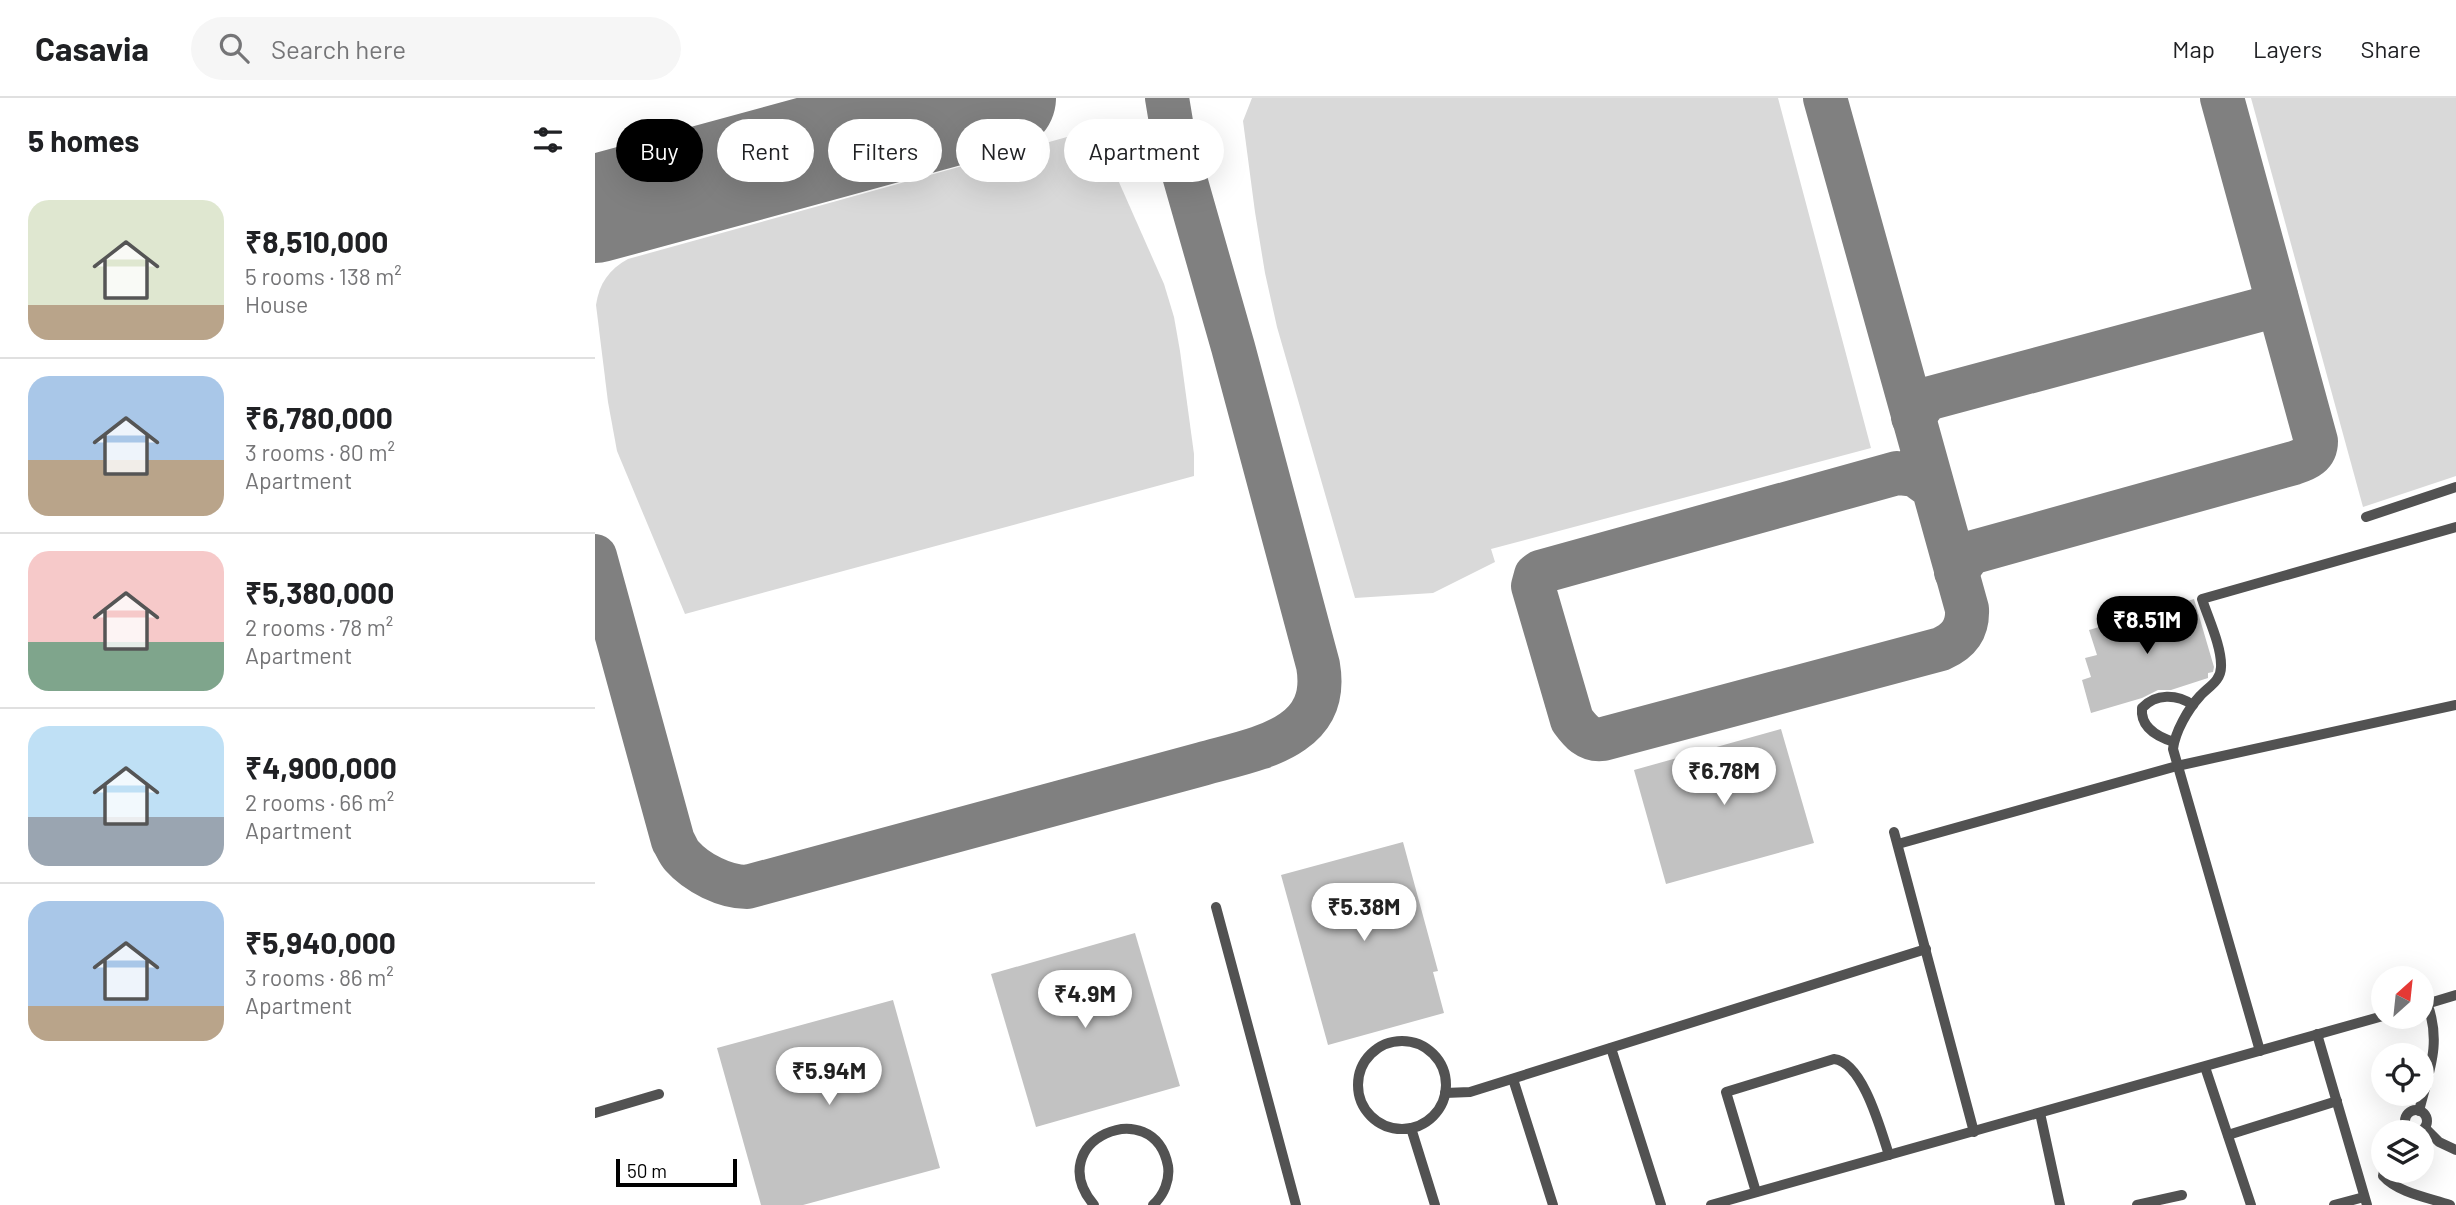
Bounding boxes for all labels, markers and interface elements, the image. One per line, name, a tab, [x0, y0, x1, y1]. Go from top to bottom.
search box	[191, 17, 681, 80]
text: Casavia	[35, 28, 149, 68]
icon: search	[215, 29, 253, 67]
text: Search here	[271, 33, 406, 64]
text: Map	[2172, 34, 2215, 63]
text: Layers	[2253, 34, 2322, 63]
text: Share	[2360, 34, 2421, 63]
chip: Buy	[616, 119, 703, 182]
chip: Rent	[717, 119, 814, 182]
chip: Filters	[828, 119, 942, 182]
chip: New	[956, 119, 1050, 182]
chip: Apartment	[1064, 119, 1224, 182]
icon: filters	[529, 121, 567, 159]
text: 5 homes	[28, 122, 139, 158]
text: ₹8,510,000	[245, 223, 388, 259]
icon: home	[84, 228, 168, 312]
text: 5 rooms · 138 m²	[245, 262, 402, 290]
text: House	[245, 290, 308, 318]
text: ₹6,780,000	[245, 399, 393, 435]
icon: home	[84, 404, 168, 488]
text: 3 rooms · 80 m²	[245, 438, 395, 466]
text: Apartment	[245, 466, 352, 494]
text: ₹5,380,000	[245, 574, 394, 610]
icon: home	[84, 579, 168, 663]
pin: ₹8.51M	[2090, 596, 2204, 656]
text: ₹8.51M	[2113, 605, 2181, 633]
text: 2 rooms · 78 m²	[245, 613, 393, 641]
text: Apartment	[245, 641, 352, 669]
pin: ₹6.78M	[1667, 748, 1781, 807]
text: ₹4,900,000	[245, 749, 397, 785]
icon: home	[84, 754, 168, 838]
text: ₹6.78M	[1688, 756, 1760, 784]
text: 2 rooms · 66 m²	[245, 788, 394, 816]
text: Apartment	[245, 816, 352, 844]
pin: ₹5.38M	[1307, 884, 1421, 943]
text: ₹5.38M	[1327, 892, 1401, 920]
text: ₹5,940,000	[245, 924, 396, 960]
icon: home	[84, 929, 168, 1013]
text: 3 rooms · 86 m²	[245, 963, 394, 991]
north arrow	[2371, 966, 2434, 1029]
map controls	[2371, 966, 2434, 1183]
pin: ₹4.9M	[1036, 970, 1134, 1030]
text: ₹4.9M	[1054, 979, 1116, 1007]
text: Apartment	[245, 991, 352, 1019]
button: locate	[2371, 1043, 2434, 1106]
pin: ₹5.94M	[772, 1048, 886, 1107]
text: ₹5.94M	[792, 1056, 866, 1084]
button: layers	[2371, 1120, 2434, 1183]
scale bar	[616, 1156, 737, 1188]
text: 50 m	[627, 1159, 667, 1182]

